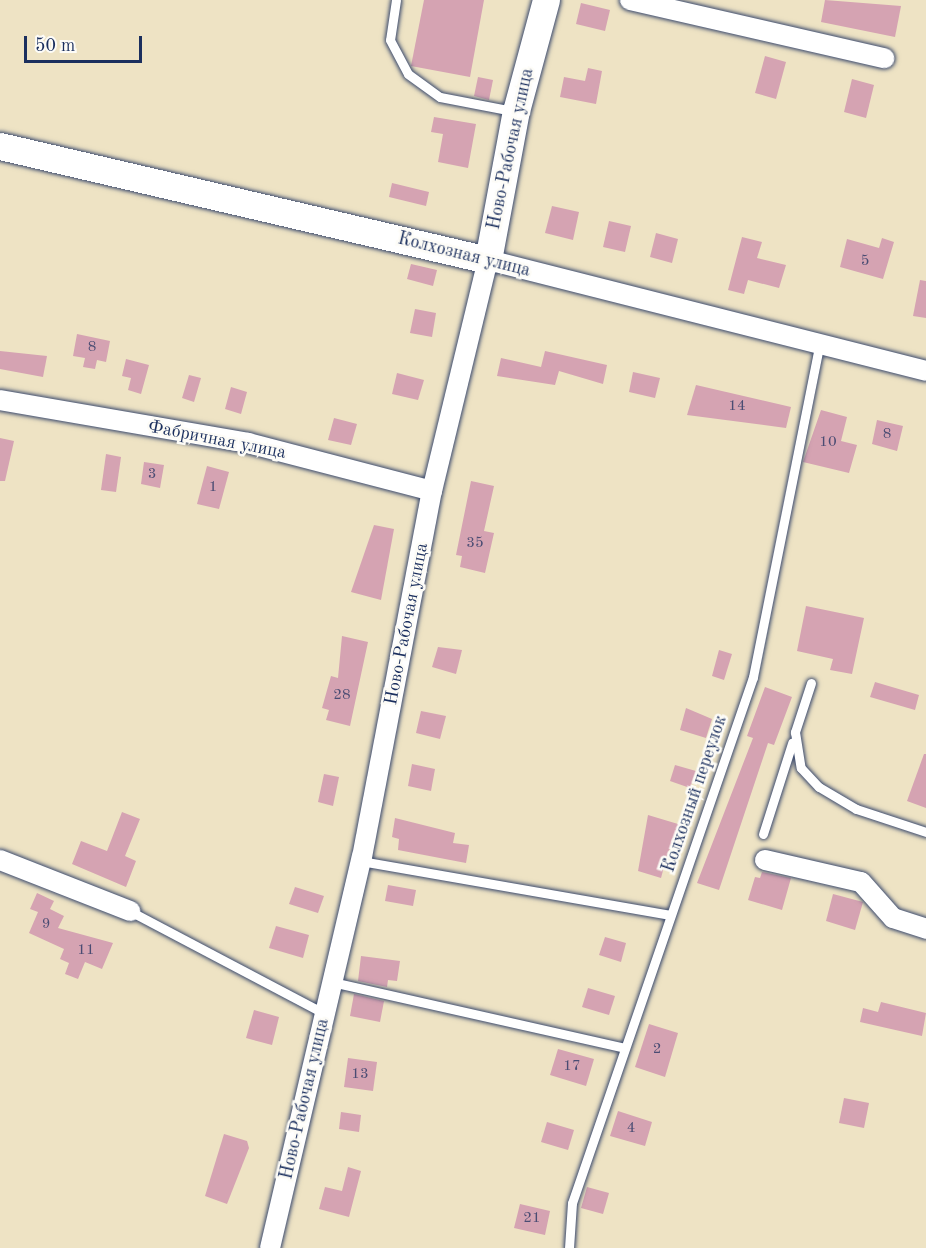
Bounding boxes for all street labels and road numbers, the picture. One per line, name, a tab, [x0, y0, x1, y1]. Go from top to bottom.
street label: Ново-Рабочая улица	[483, 66, 539, 232]
street label: Колхозная улица	[395, 228, 533, 282]
street label: Фабричная улица	[146, 416, 288, 464]
street label: Ново-Рабочая улица	[381, 541, 433, 707]
street label: Колхозный переулок	[658, 713, 732, 875]
street label: Ново-Рабочая улица	[276, 1016, 334, 1182]

